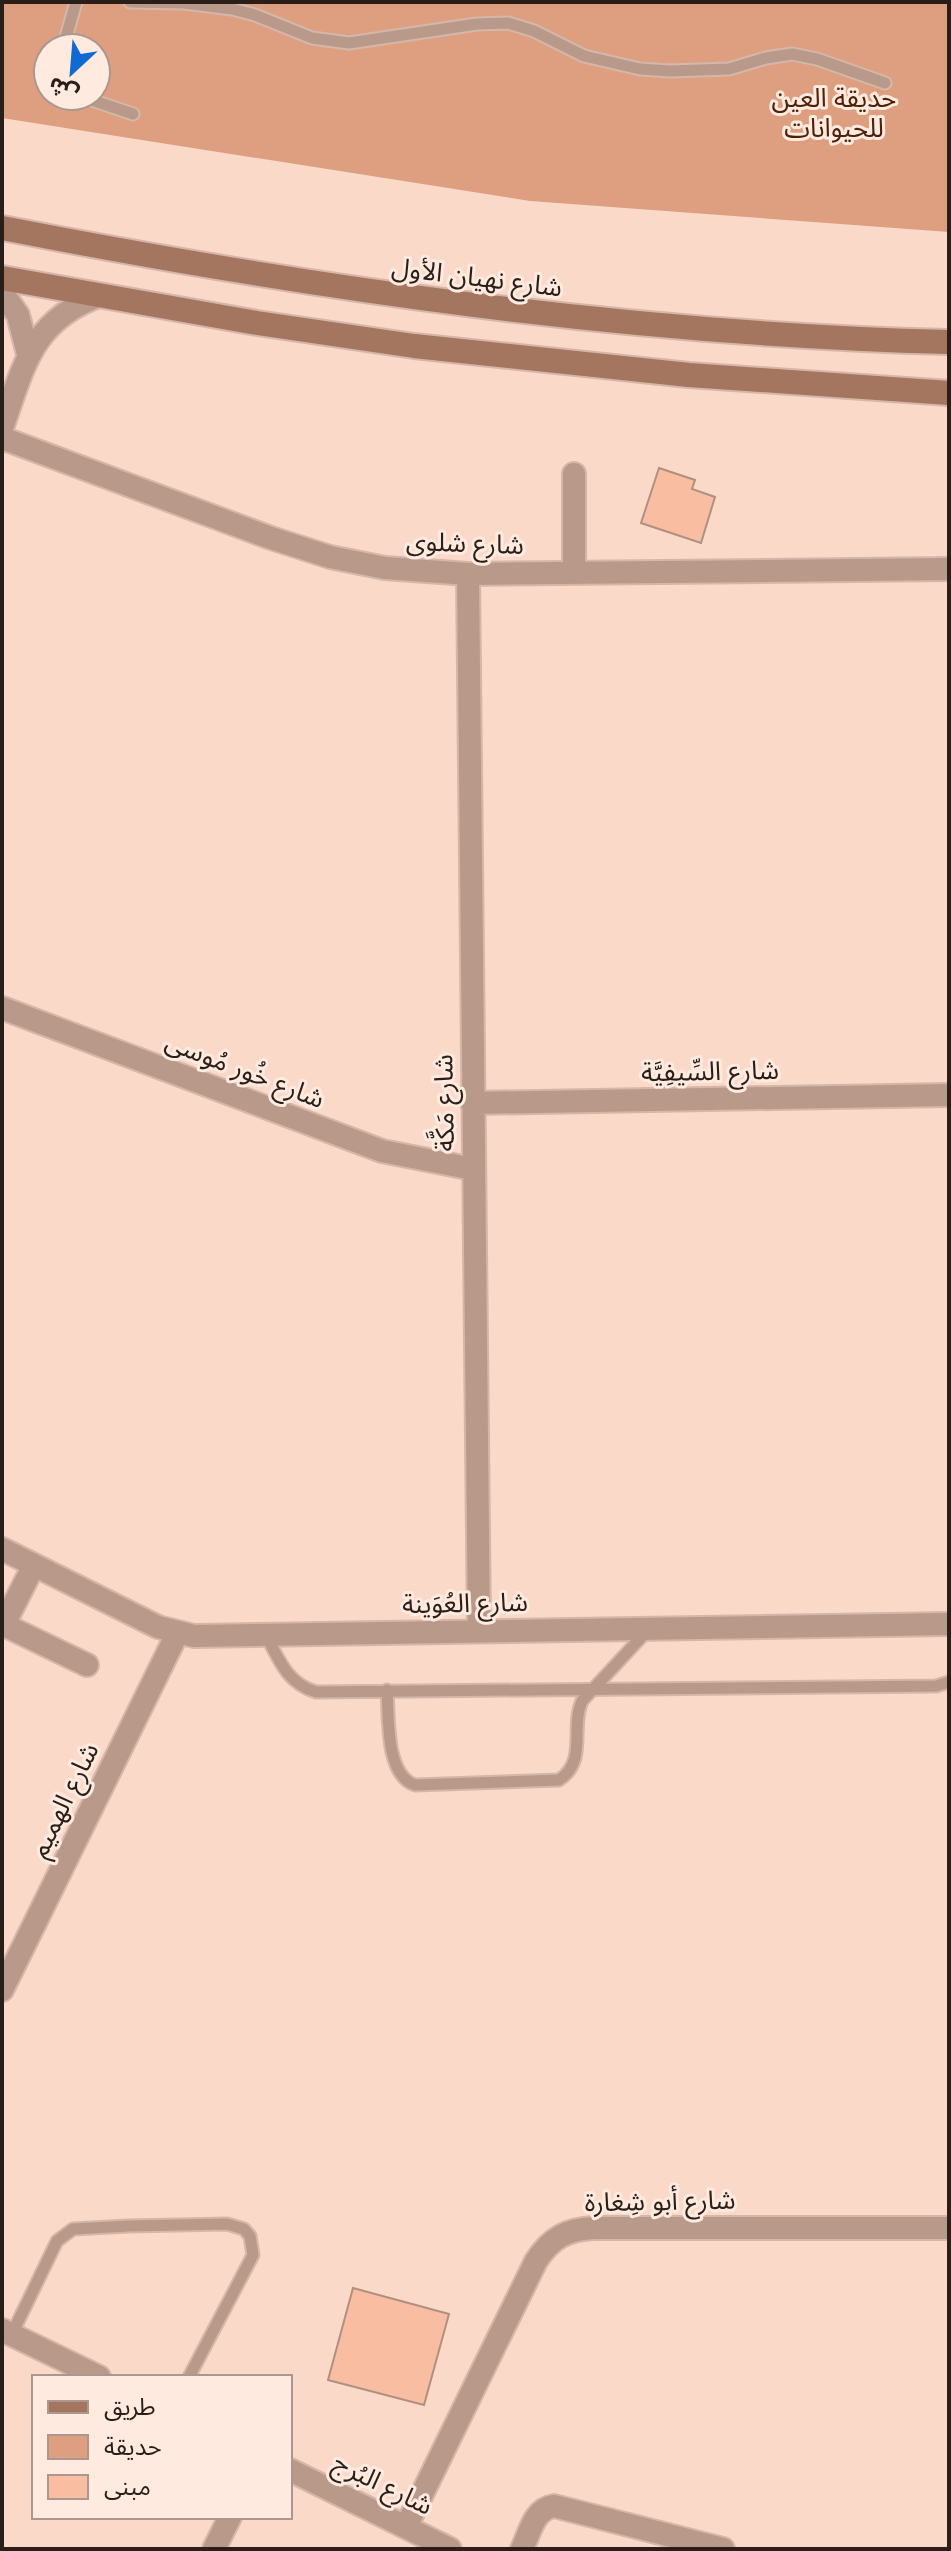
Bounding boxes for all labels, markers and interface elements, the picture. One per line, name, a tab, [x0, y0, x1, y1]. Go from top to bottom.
north arrow	[32, 32, 112, 112]
text: ش	[44, 72, 82, 107]
park label: حديقة العين للحيوانات	[772, 83, 896, 143]
street label: شارع نهيان الأول	[390, 252, 564, 306]
street label: شارع شلوى	[405, 526, 525, 564]
street label: شارع خُور مُوسى	[160, 1025, 329, 1118]
street label: شارع مَكَّة	[424, 1054, 464, 1152]
street label: شارع السِّيفِيَّة	[641, 1055, 779, 1091]
street label: شارع العُوَينة	[402, 1587, 528, 1623]
street label: شارع الهميم	[23, 1738, 109, 1864]
street label: شارع أبو شِغارة	[584, 2183, 736, 2221]
legend	[32, 2375, 292, 2519]
text: طريق	[104, 2393, 156, 2422]
text: حديقة	[104, 2433, 162, 2460]
street label: شارع البُرج	[327, 2447, 438, 2524]
text: مبنى	[104, 2473, 151, 2500]

